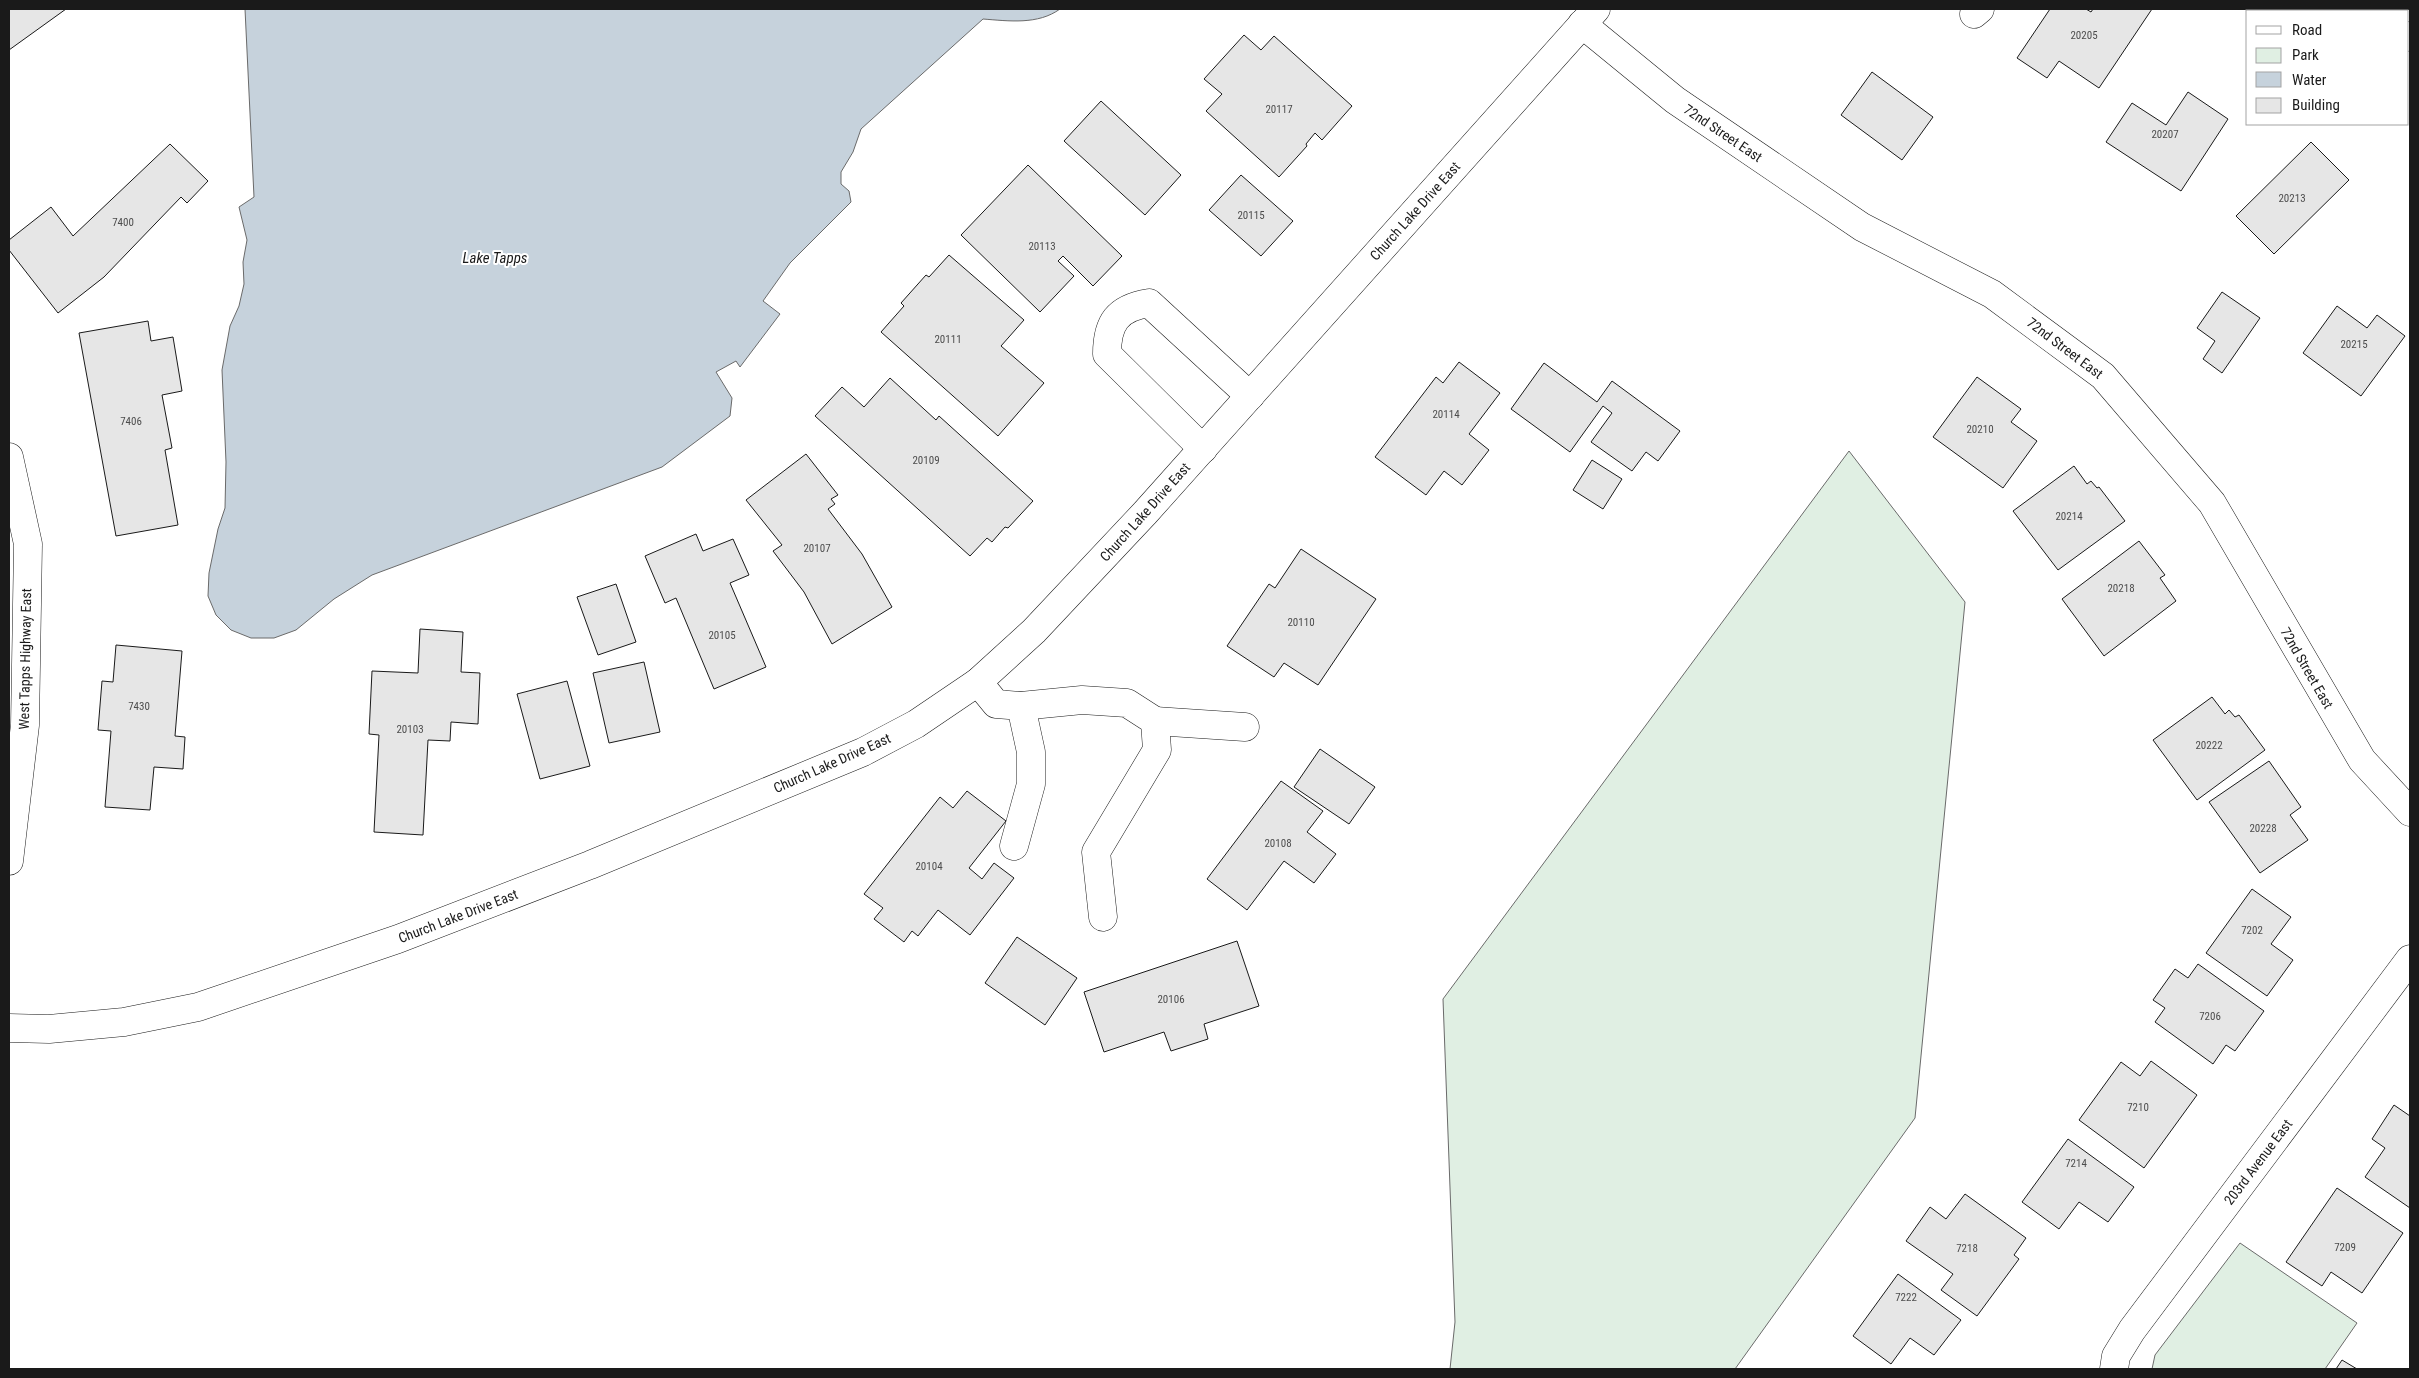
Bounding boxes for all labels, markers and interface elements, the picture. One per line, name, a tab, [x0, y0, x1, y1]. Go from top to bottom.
legend	[2246, 10, 2409, 125]
text: Road	[2292, 21, 2322, 39]
house number: 20205	[2070, 29, 2098, 42]
text: Park	[2292, 46, 2319, 64]
text: Water	[2292, 71, 2327, 89]
text: Building	[2292, 96, 2340, 114]
street label: 72nd Street East	[1681, 101, 1765, 165]
house number: 20117	[1265, 103, 1293, 116]
house number: 20207	[2151, 128, 2179, 141]
street label: Church Lake Drive East	[1367, 159, 1463, 263]
house number: 20213	[2278, 192, 2306, 205]
house number: 20115	[1237, 209, 1265, 222]
house number: 7400	[112, 216, 134, 229]
house number: 20113	[1028, 240, 1056, 253]
water label: Lake Tapps	[463, 249, 528, 267]
street label: 72nd Street East	[2024, 314, 2106, 382]
house number: 20111	[934, 333, 962, 346]
house number: 20215	[2340, 338, 2368, 351]
house number: 20114	[1432, 408, 1460, 421]
house number: 7406	[120, 415, 142, 428]
house number: 20210	[1966, 423, 1994, 436]
house number: 20109	[912, 454, 940, 467]
street label: Church Lake Drive East	[1097, 460, 1193, 564]
house number: 20214	[2055, 510, 2083, 523]
house number: 20107	[803, 542, 831, 555]
house number: 20218	[2107, 582, 2135, 595]
street label: West Tapps Highway East	[16, 588, 34, 730]
house number: 20110	[1287, 616, 1315, 629]
street label: 72nd Street East	[2277, 625, 2337, 711]
house number: 20105	[708, 629, 736, 642]
house number: 7430	[128, 700, 150, 713]
house number: 20103	[396, 723, 424, 736]
street label: Church Lake Drive East	[771, 730, 893, 796]
house number: 20222	[2195, 739, 2223, 752]
house number: 20228	[2249, 822, 2277, 835]
house number: 20108	[1264, 837, 1292, 850]
house number: 20104	[915, 860, 943, 873]
street label: Church Lake Drive East	[396, 886, 520, 946]
house number: 7202	[2241, 924, 2263, 937]
house number: 20106	[1157, 993, 1185, 1006]
house number: 7206	[2199, 1010, 2221, 1023]
house number: 7210	[2127, 1101, 2149, 1114]
street label: 203rd Avenue East	[2221, 1116, 2295, 1208]
house number: 7214	[2065, 1157, 2087, 1170]
house number: 7209	[2334, 1241, 2356, 1254]
house number: 7218	[1956, 1242, 1978, 1255]
house number: 7222	[1895, 1291, 1917, 1304]

